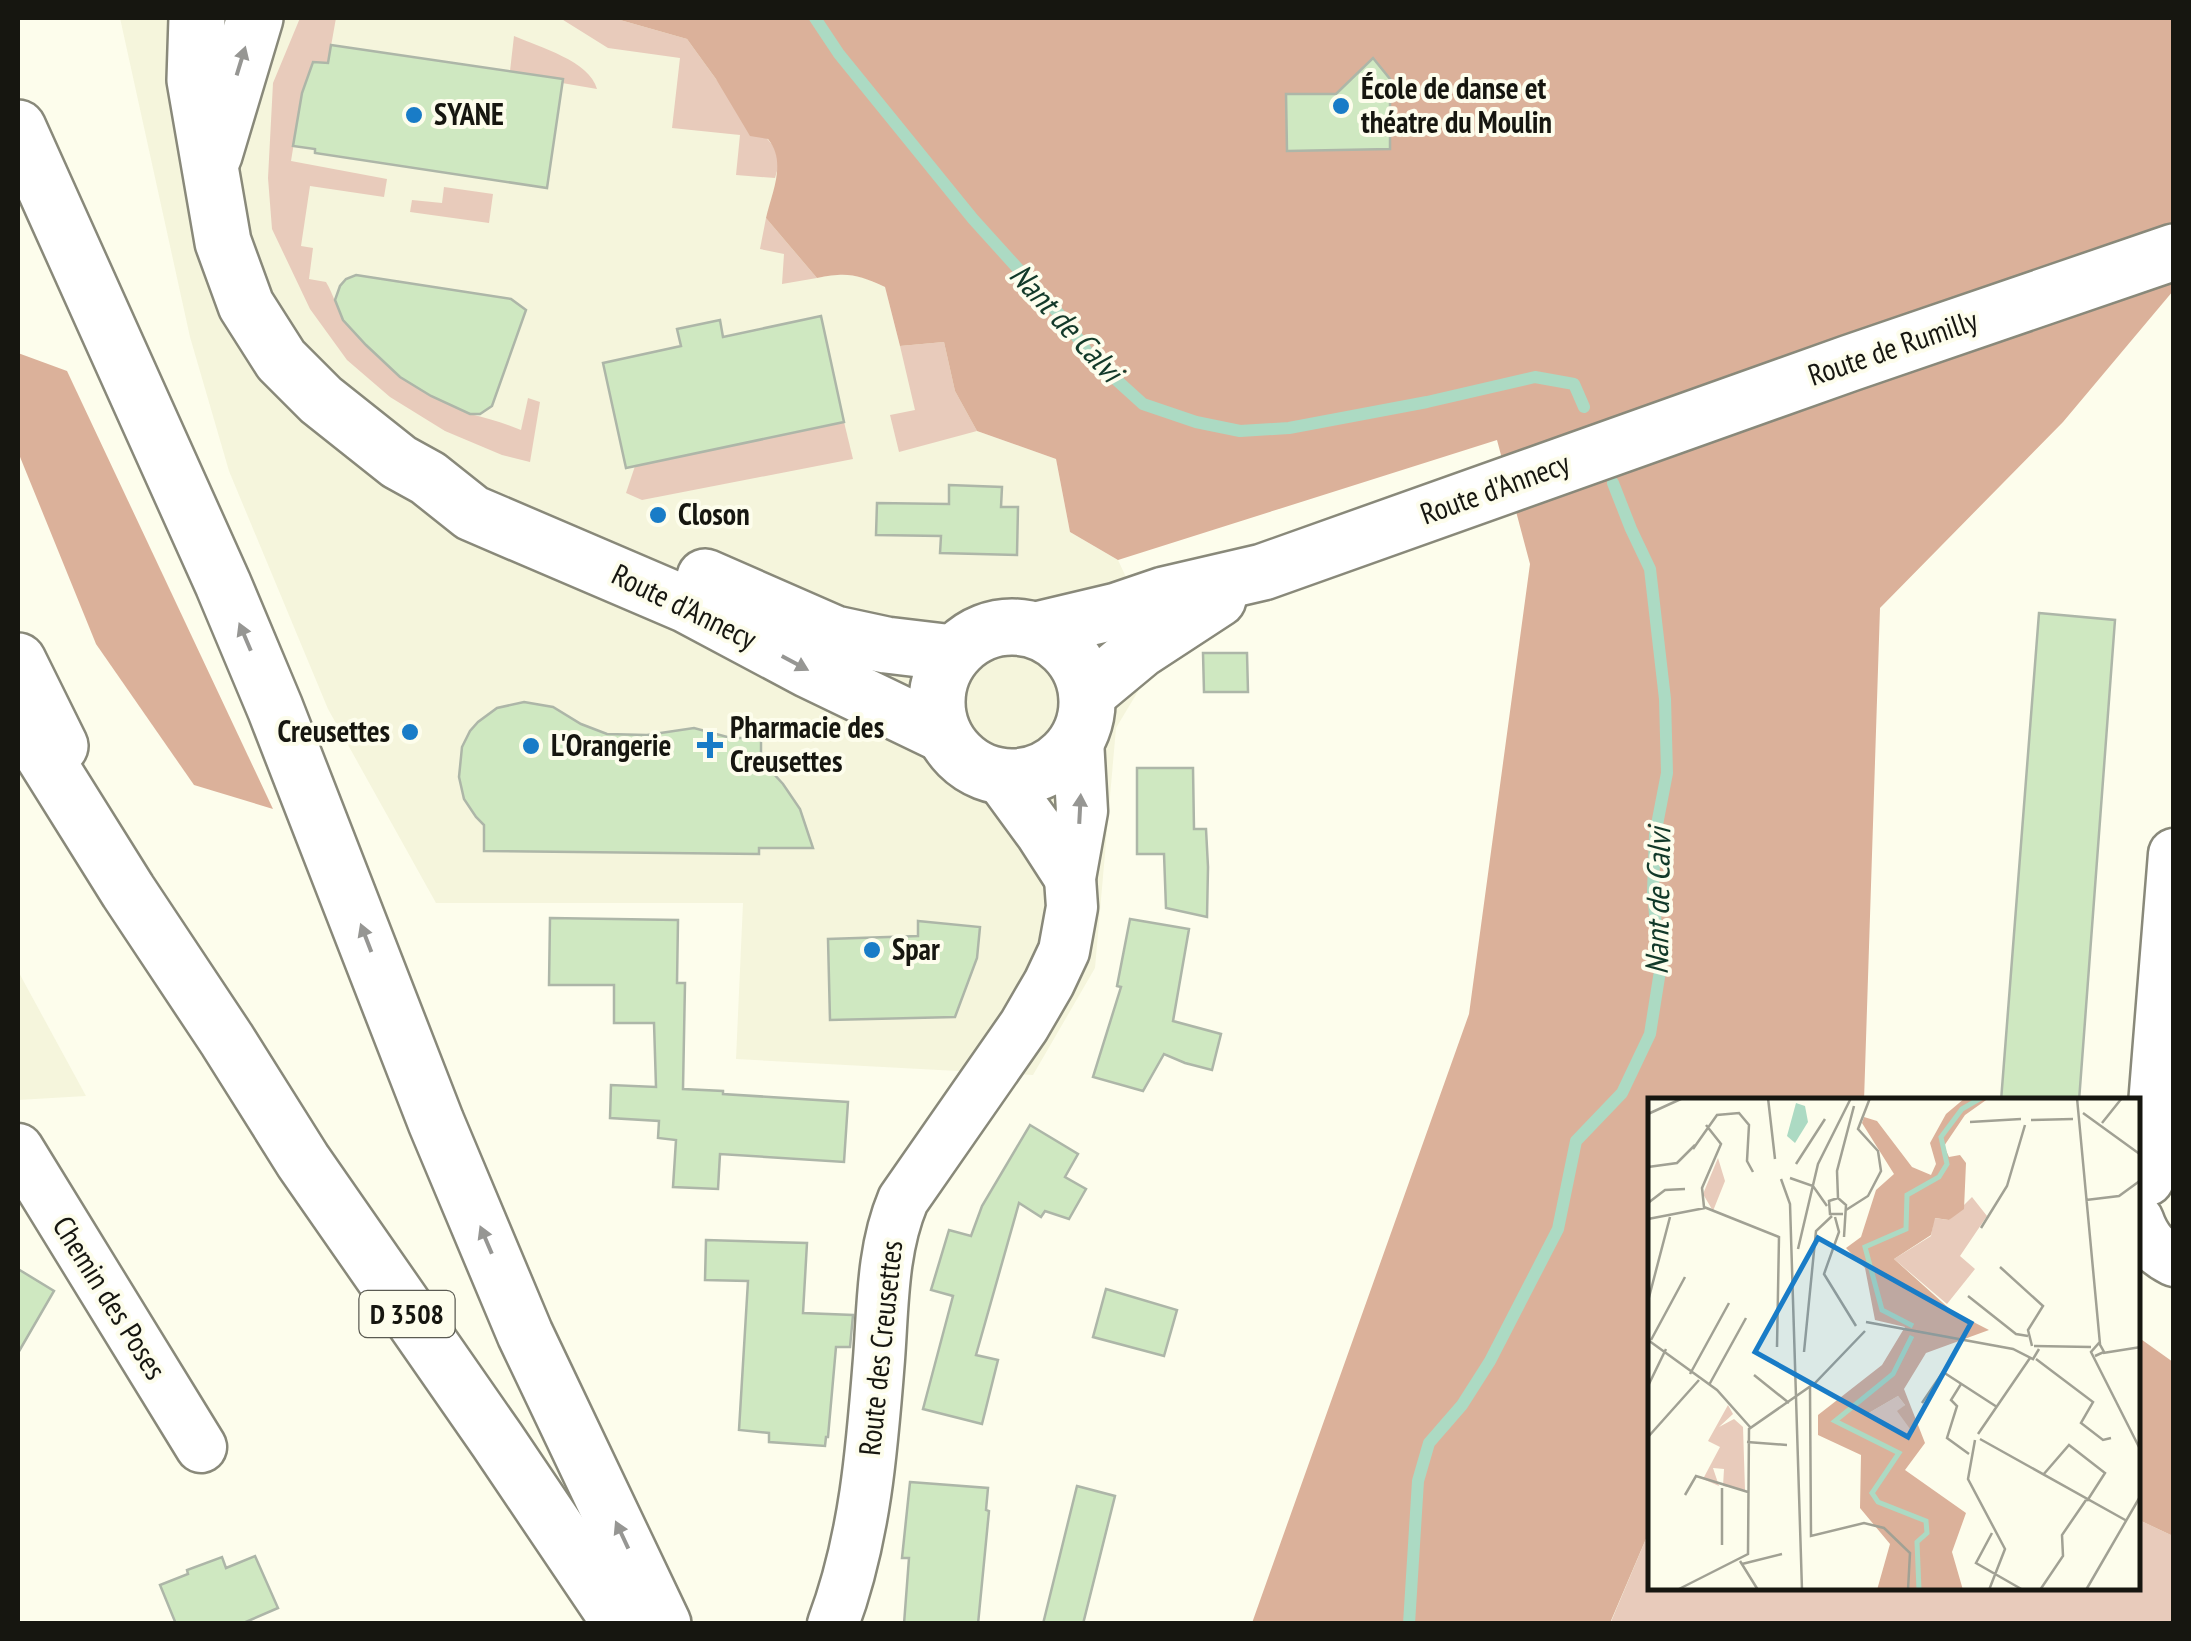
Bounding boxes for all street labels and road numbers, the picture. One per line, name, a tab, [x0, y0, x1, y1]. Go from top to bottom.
street label: Route de Rumilly	[1803, 299, 1983, 394]
street label: Route d'Annecy	[1415, 442, 1575, 533]
street label: Route d'Annecy	[606, 554, 764, 658]
street label: Chemin des Poses	[45, 1208, 176, 1386]
street label: Route des Creusettes	[849, 1238, 910, 1457]
road number: D 3508	[360, 1291, 454, 1337]

